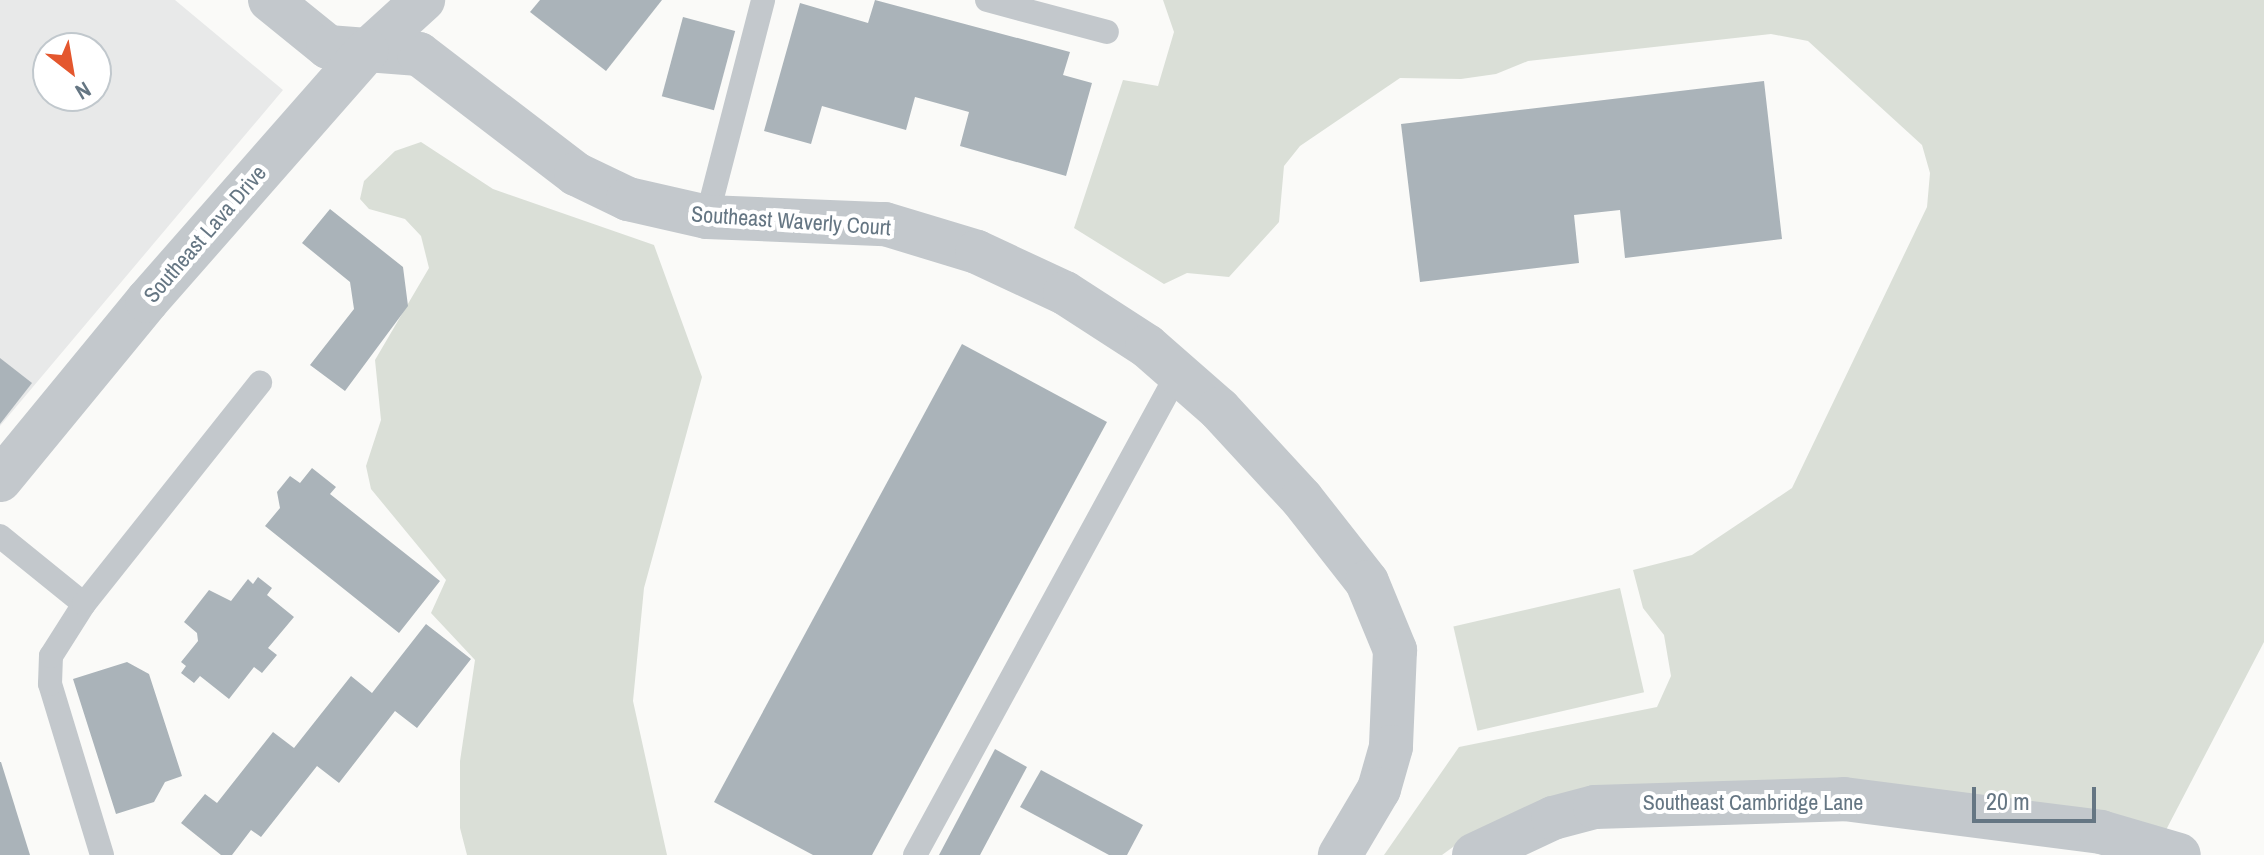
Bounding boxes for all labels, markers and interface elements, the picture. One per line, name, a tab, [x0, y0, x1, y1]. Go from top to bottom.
north arrow	[32, 32, 112, 112]
text: N	[70, 75, 97, 107]
street label: Southeast Lava Drive	[138, 160, 272, 308]
street label: Southeast Waverly Court	[690, 201, 892, 241]
scale bar	[1976, 771, 2100, 821]
text: 20 m	[1986, 785, 2030, 817]
street label: Southeast Cambridge Lane	[1643, 790, 1863, 816]

